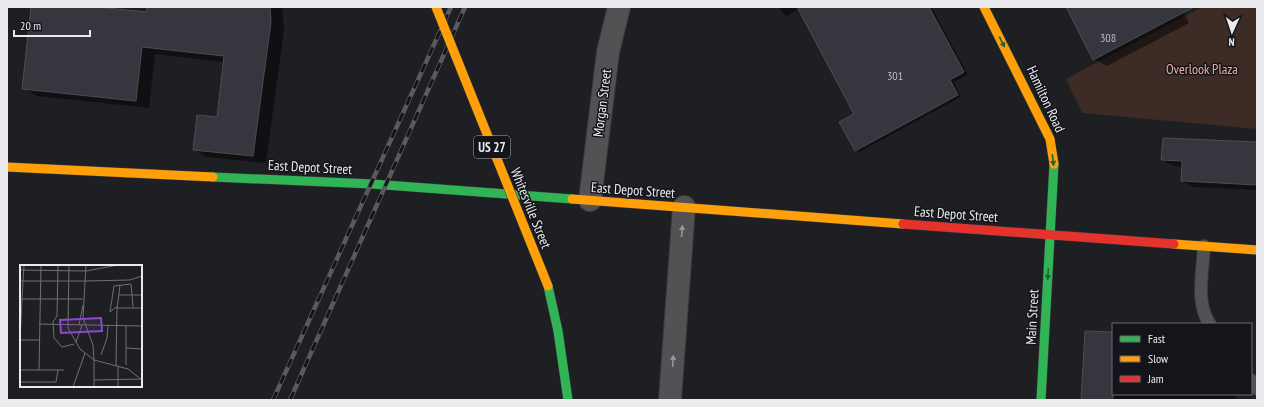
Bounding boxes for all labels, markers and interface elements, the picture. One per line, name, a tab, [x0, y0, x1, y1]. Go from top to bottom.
scale bar	[14, 12, 90, 38]
north arrow	[1212, 12, 1252, 52]
text: 20 m	[20, 18, 41, 33]
house number: 308	[1100, 30, 1116, 45]
text: N	[1228, 35, 1235, 49]
one-way arrow	[999, 36, 1005, 47]
park label: Overlook Plaza	[1166, 60, 1238, 78]
street label: Hamilton Road	[1023, 63, 1069, 135]
street label: Morgan Street	[589, 68, 615, 138]
house number: 301	[887, 68, 903, 83]
road number: US 27	[474, 136, 510, 158]
one-way arrow	[1050, 154, 1056, 166]
street label: East Depot Street	[267, 156, 353, 178]
street label: Whitesville Street	[507, 165, 555, 251]
street label: East Depot Street	[590, 178, 676, 202]
street label: East Depot Street	[913, 202, 999, 226]
one-way arrow	[679, 225, 686, 237]
inset map	[20, 265, 142, 387]
one-way arrow	[1045, 268, 1051, 281]
street label: Main Street	[1022, 289, 1042, 345]
legend	[1112, 323, 1252, 395]
text: Fast	[1148, 331, 1166, 346]
text: Slow	[1148, 351, 1169, 366]
one-way arrow	[669, 355, 676, 367]
text: Jam	[1147, 371, 1164, 386]

